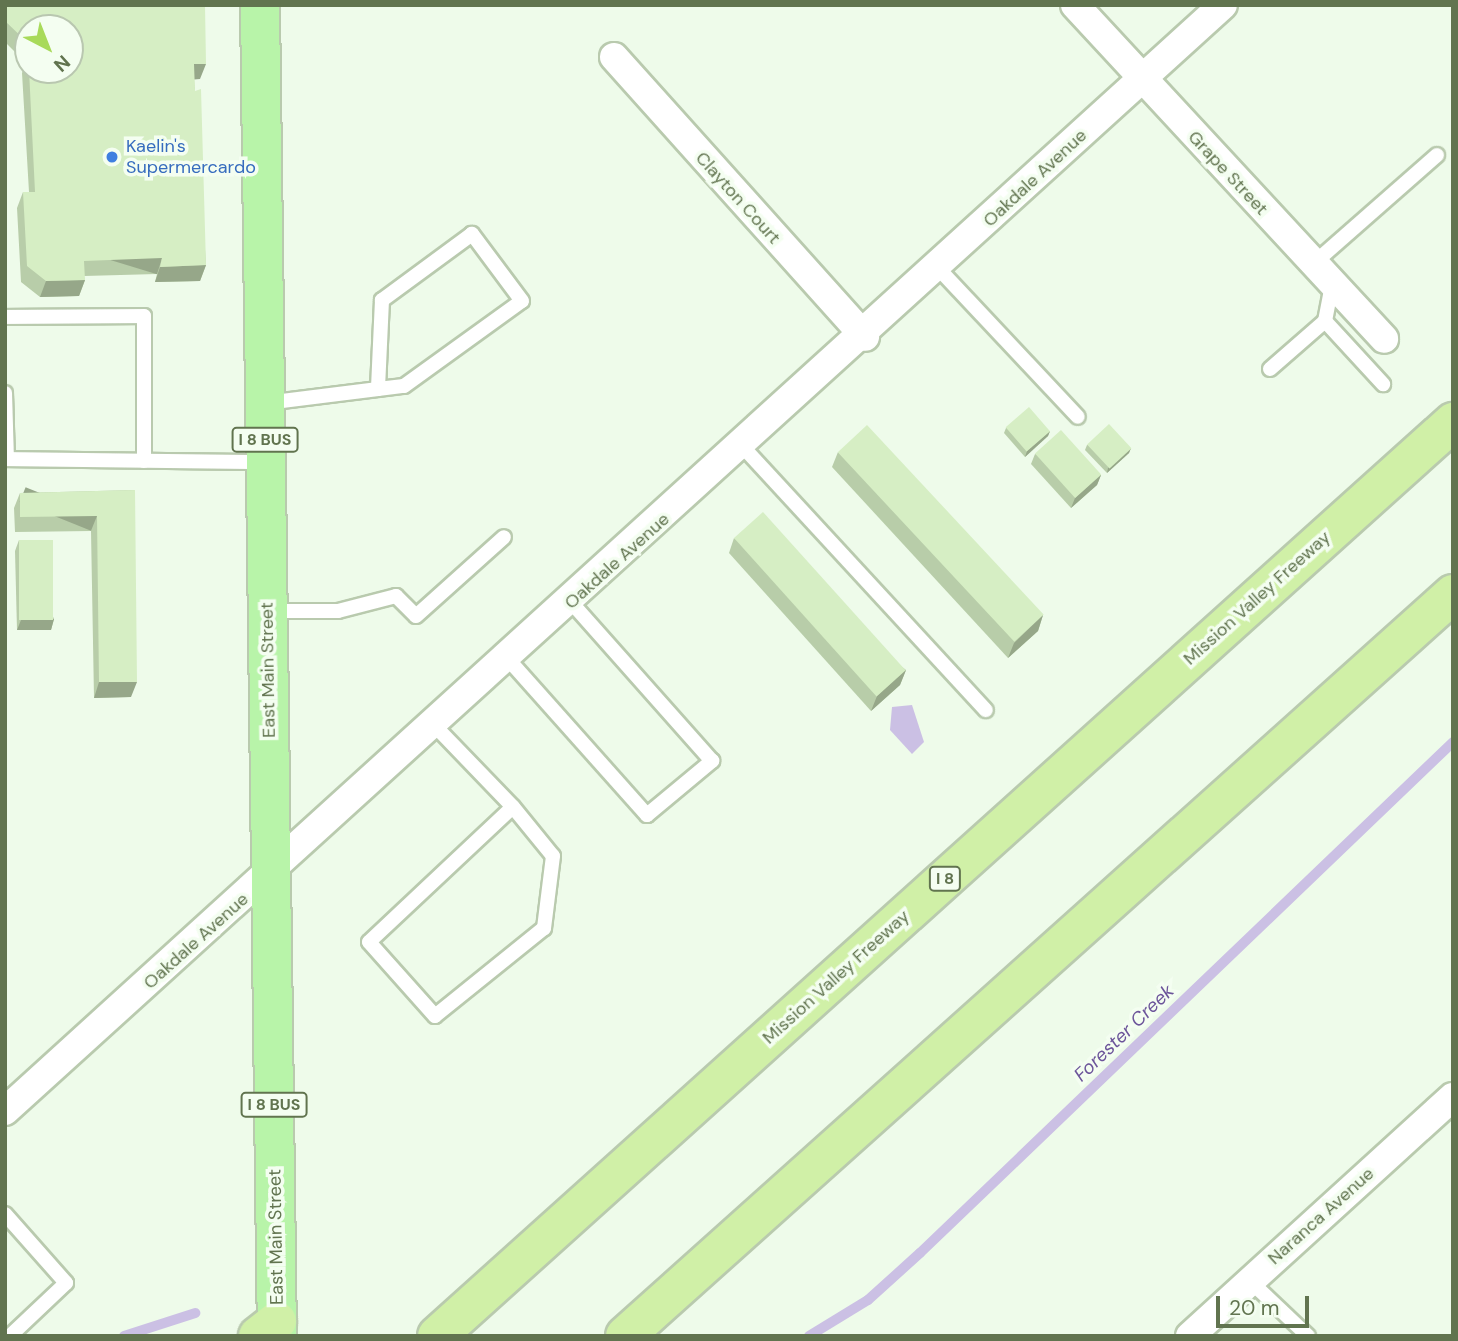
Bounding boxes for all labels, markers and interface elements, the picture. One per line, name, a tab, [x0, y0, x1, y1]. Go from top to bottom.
north arrow	[14, 14, 84, 84]
text: N	[49, 50, 76, 77]
street label: Oakdale Avenue	[979, 125, 1091, 231]
street label: Grape Street	[1183, 126, 1273, 220]
place label: Kaelin's Supermercardo	[126, 136, 256, 178]
street label: Clayton Court	[691, 147, 785, 249]
marker: Kaelin's Supermercardo	[104, 149, 120, 165]
road number: I 8 BUS	[230, 428, 300, 452]
street label: Oakdale Avenue	[560, 508, 674, 614]
street label: Mission Valley Freeway	[1179, 526, 1335, 670]
street label: East Main Street	[256, 602, 280, 738]
road number: I 8	[928, 866, 962, 892]
street label: Oakdale Avenue	[139, 888, 253, 994]
street label: Mission Valley Freeway	[758, 905, 914, 1049]
water label: Forester Creek	[1069, 980, 1179, 1086]
road number: I 8 BUS	[239, 1092, 309, 1118]
street label: Naranca Avenue	[1264, 1163, 1378, 1269]
street label: East Main Street	[264, 1169, 288, 1305]
scale bar	[1220, 1282, 1313, 1326]
text: 20 m	[1229, 1294, 1280, 1322]

